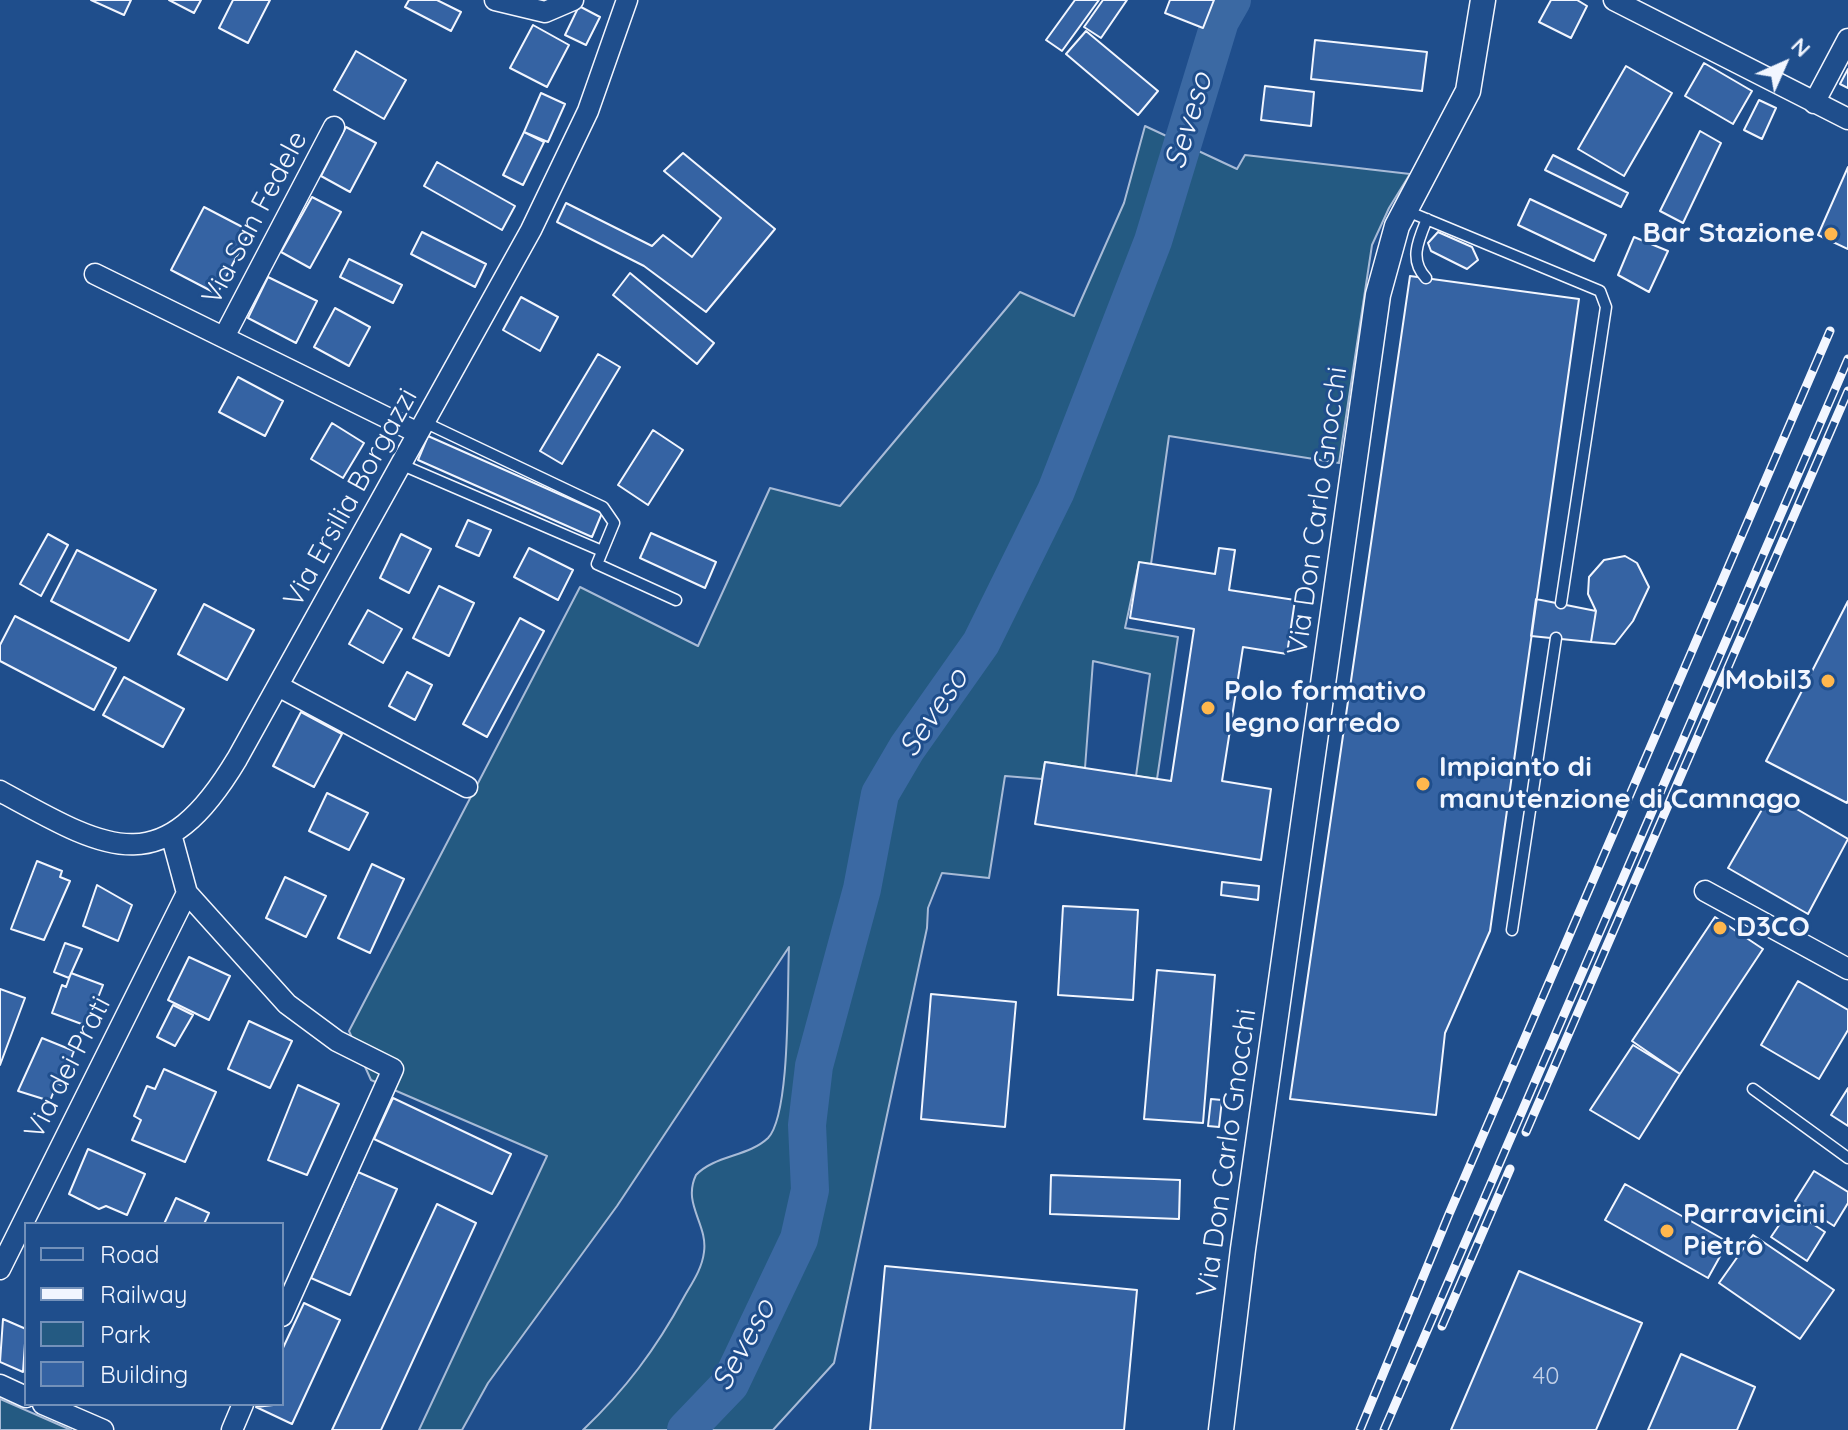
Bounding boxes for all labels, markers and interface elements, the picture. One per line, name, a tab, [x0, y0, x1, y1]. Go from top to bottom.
north arrow	[1744, 24, 1824, 104]
text: N	[1785, 31, 1817, 63]
water label: Seveso	[1157, 69, 1221, 173]
street label: Via San Fedele	[195, 125, 315, 311]
place label: Bar Stazione	[1642, 217, 1815, 251]
marker: Bar Stazione	[1822, 225, 1840, 243]
street label: Via Don Carlo Gnocchi	[1281, 365, 1355, 657]
street label: Via Ersilia Borgazzi	[277, 383, 425, 613]
water label: Seveso	[892, 662, 976, 764]
place label: Mobil3	[1725, 664, 1812, 698]
marker: Mobil3	[1819, 672, 1837, 690]
place label: Polo formativo legno arredo	[1224, 675, 1426, 741]
marker: Polo formativo legno arredo	[1199, 699, 1217, 717]
place label: Impianto di manutenzione di Camnago	[1439, 751, 1801, 817]
marker: Impianto di manutenzione di Camnago	[1414, 775, 1432, 793]
place label: D3CO	[1736, 911, 1810, 945]
marker: D3CO	[1711, 919, 1729, 937]
street label: Via dei Prati	[18, 991, 118, 1145]
street label: Via Don Carlo Gnocchi	[1190, 1007, 1264, 1299]
place label: Parravicini Pietro	[1683, 1198, 1825, 1264]
legend	[24, 1222, 284, 1406]
marker: Parravicini Pietro	[1658, 1222, 1676, 1240]
text: Road	[100, 1239, 160, 1269]
text: Railway	[100, 1279, 187, 1309]
water label: Seveso	[704, 1293, 784, 1397]
text: Park	[100, 1319, 151, 1349]
text: Building	[100, 1359, 188, 1389]
house number: 40	[1533, 1363, 1559, 1391]

